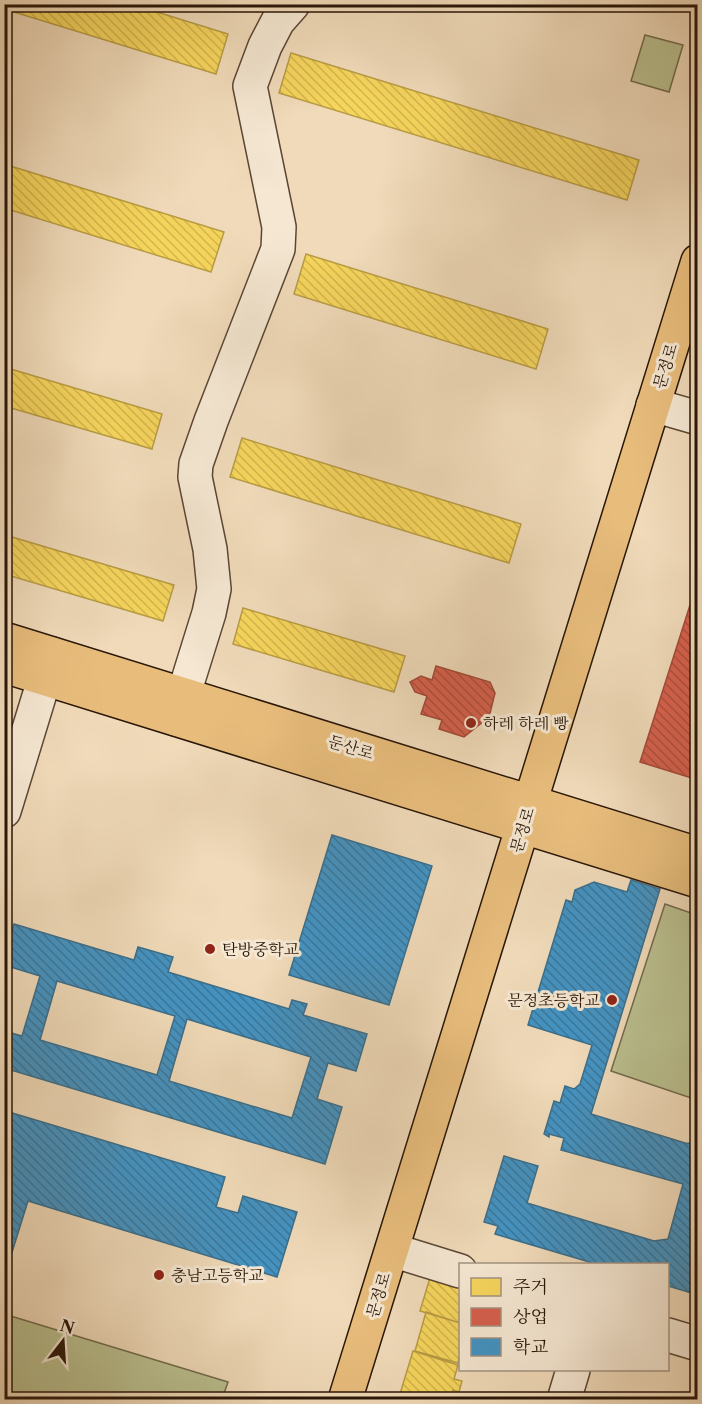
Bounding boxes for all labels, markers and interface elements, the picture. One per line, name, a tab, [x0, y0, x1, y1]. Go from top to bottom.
street label: 문정로	[649, 340, 681, 391]
place label: 하레 하레 빵	[483, 713, 569, 733]
marker: 하레 하레 빵	[464, 716, 478, 730]
street label: 둔산로	[326, 731, 377, 763]
street label: 문정로	[506, 804, 538, 855]
place label: 탄방중학교	[222, 939, 299, 959]
marker: 탄방중학교	[203, 942, 217, 956]
place label: 문정초등학교	[507, 990, 600, 1010]
marker: 문정초등학교	[605, 993, 619, 1007]
legend	[459, 1263, 669, 1371]
place label: 충남고등학교	[171, 1265, 264, 1285]
marker: 충남고등학교	[152, 1268, 166, 1282]
street label: 문정로	[362, 1269, 394, 1320]
text: 주거	[513, 1276, 548, 1298]
text: 상업	[513, 1306, 548, 1328]
north arrow	[33, 1311, 93, 1371]
text: N	[58, 1315, 77, 1338]
text: 학교	[513, 1336, 548, 1358]

